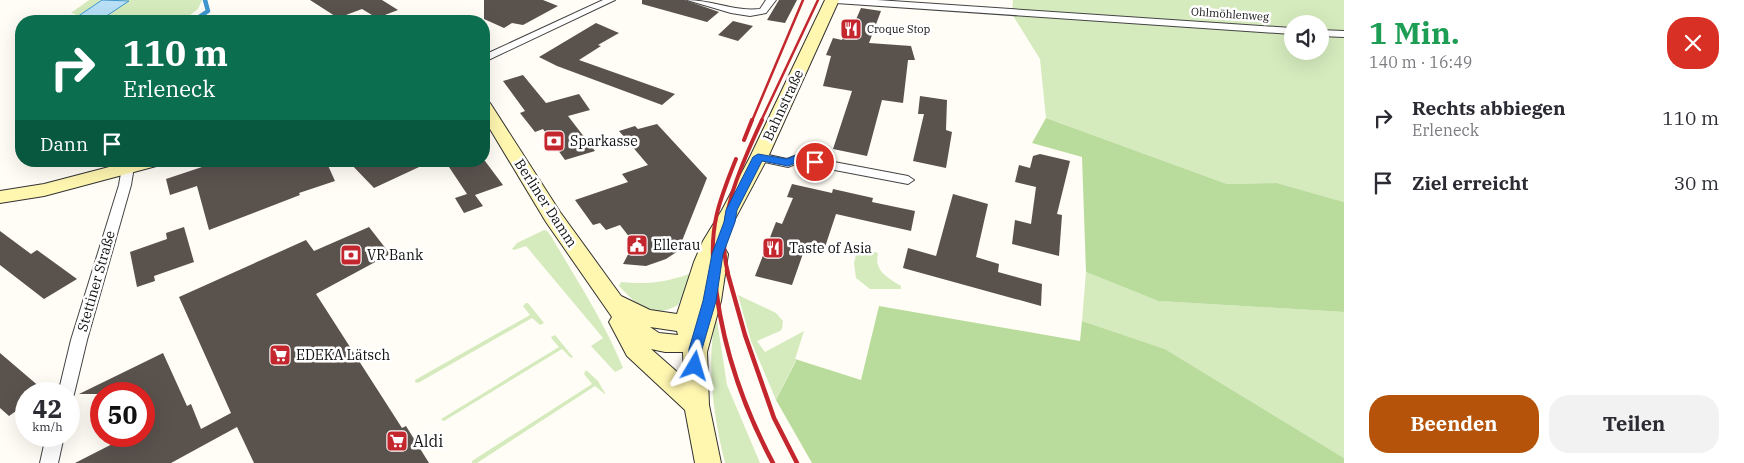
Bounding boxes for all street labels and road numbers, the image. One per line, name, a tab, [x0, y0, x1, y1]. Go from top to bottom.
street label: Ohlmöhlenweg	[1191, 4, 1269, 24]
street label: Bahnstraße	[759, 66, 807, 144]
street label: Berliner Damm	[511, 155, 581, 251]
street label: Stettiner Straße	[73, 228, 119, 334]

